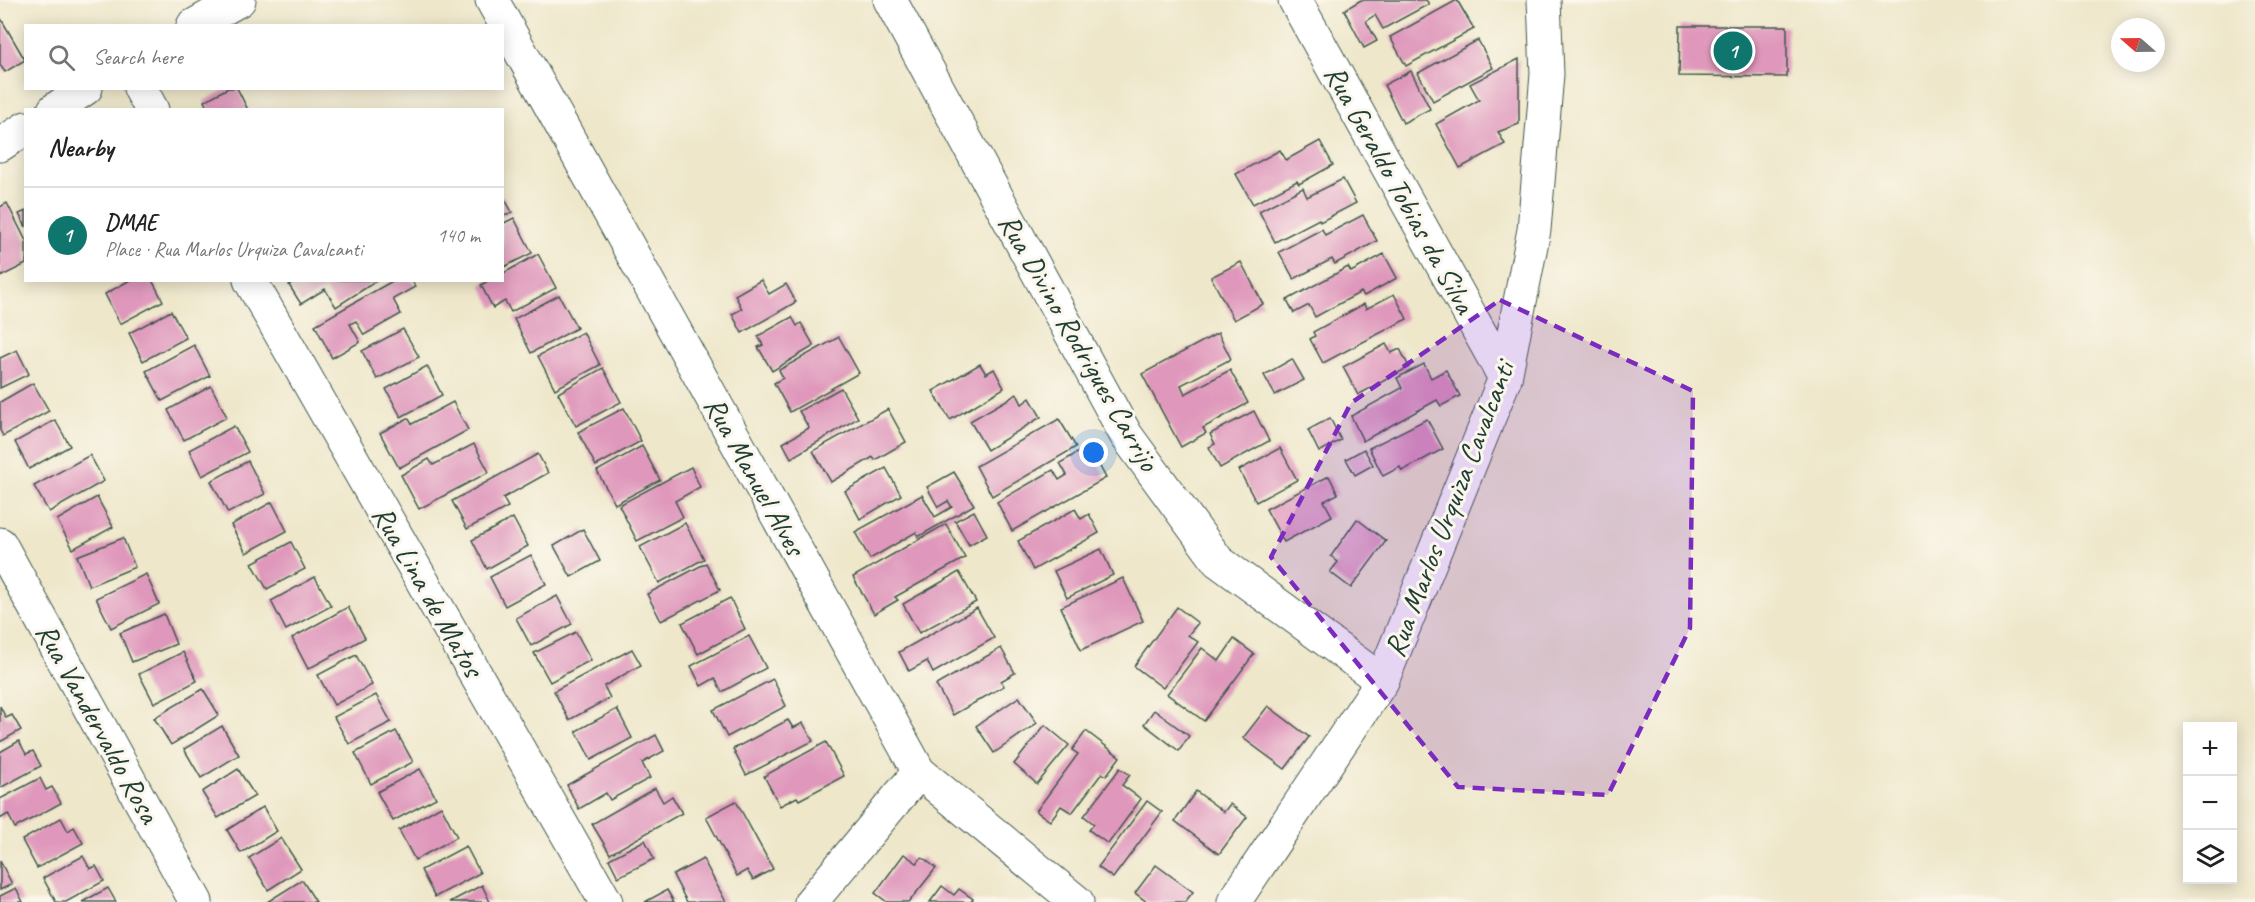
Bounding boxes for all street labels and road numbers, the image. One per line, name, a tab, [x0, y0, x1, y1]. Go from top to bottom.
street label: Rua Geraldo Tobias da Silva	[1316, 58, 1485, 322]
street label: Rua Divino Rodrigues Carrijo	[990, 207, 1169, 479]
street label: Rua Marlos Urquiza Cavalcanti	[1375, 353, 1524, 662]
street label: Rua Manuel Alves	[696, 390, 816, 565]
street label: Rua Lina de Matos	[364, 499, 494, 686]
street label: Rua Vandervaldo Rosa	[27, 616, 170, 831]

